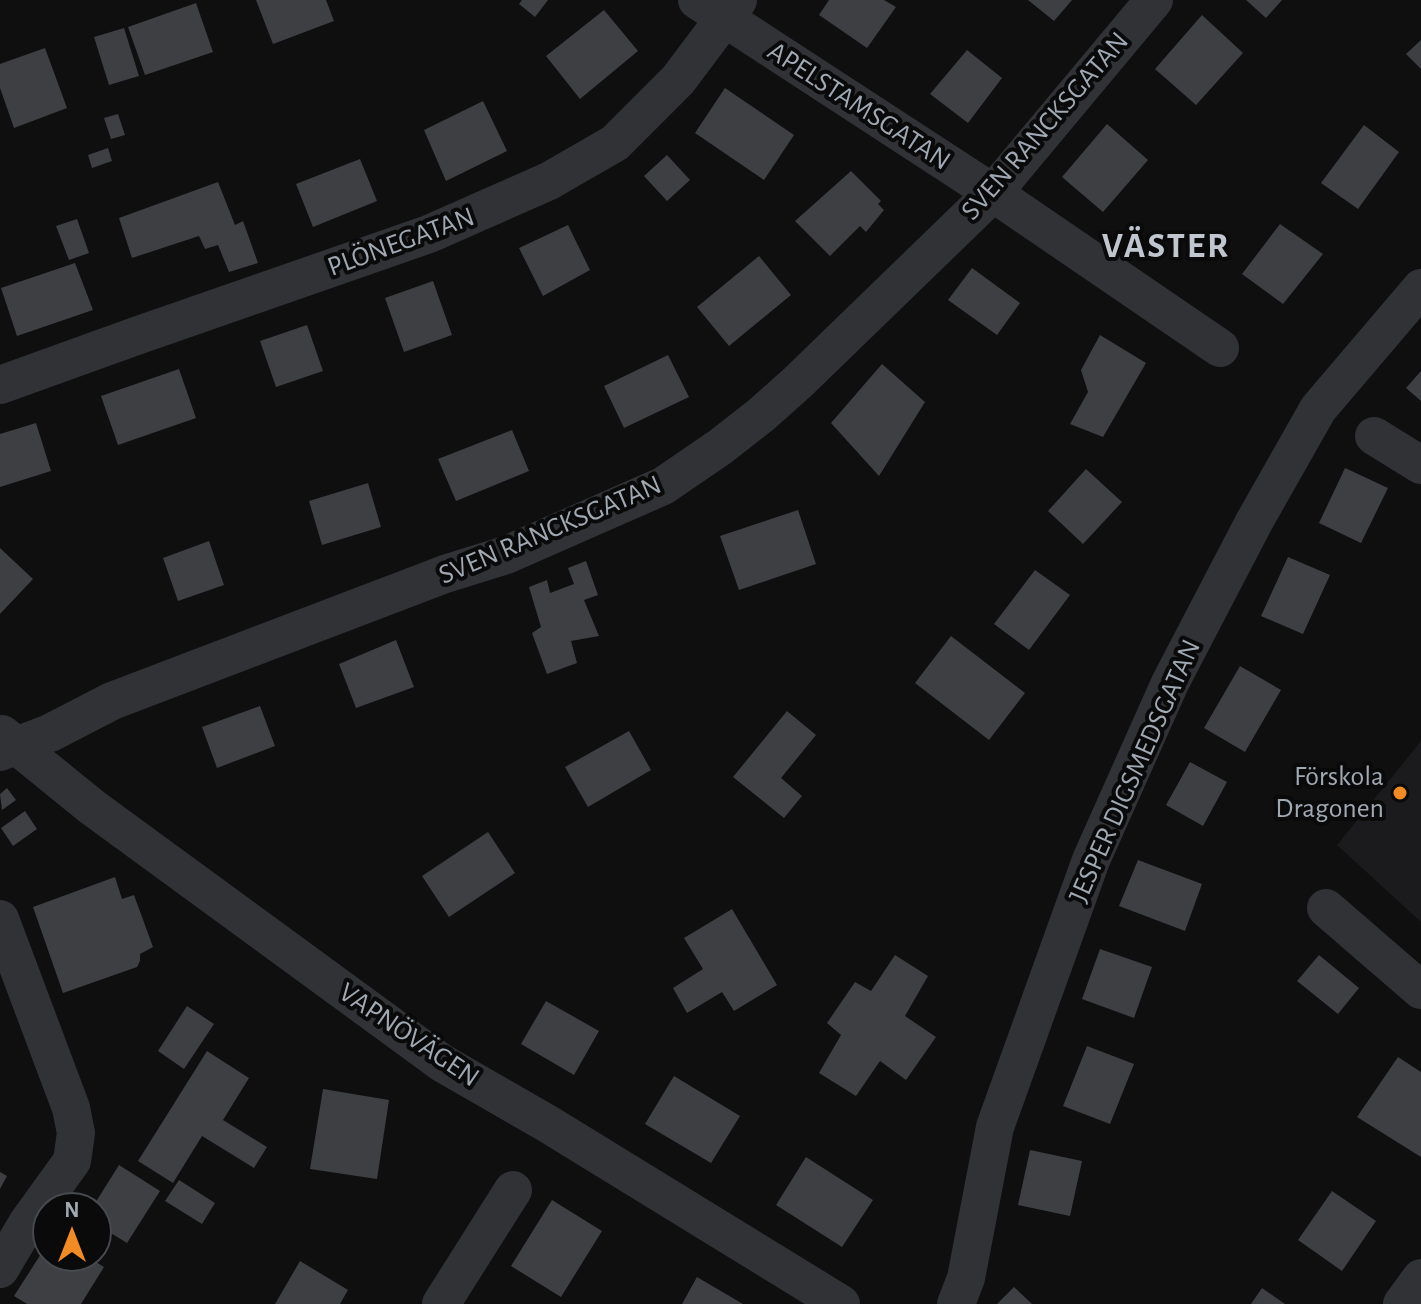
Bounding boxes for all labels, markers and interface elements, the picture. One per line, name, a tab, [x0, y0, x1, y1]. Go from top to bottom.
street label: SVEN RANCKSGATAN	[954, 25, 1136, 227]
street label: APELSTAMSGATAN	[761, 34, 957, 178]
street label: PLÖNEGATAN	[323, 200, 479, 284]
district label: VÄSTER	[1102, 224, 1230, 268]
street label: SVEN RANCKSGATAN	[434, 468, 666, 592]
street label: JESPER DIGSMEDSGATAN	[1062, 634, 1208, 908]
place label: Förskola Dragonen	[1275, 760, 1384, 826]
marker: Förskola Dragonen	[1391, 784, 1409, 802]
street label: VAPNÖVÄGEN	[332, 976, 486, 1094]
north arrow	[32, 1192, 112, 1272]
text: N	[64, 1199, 80, 1221]

